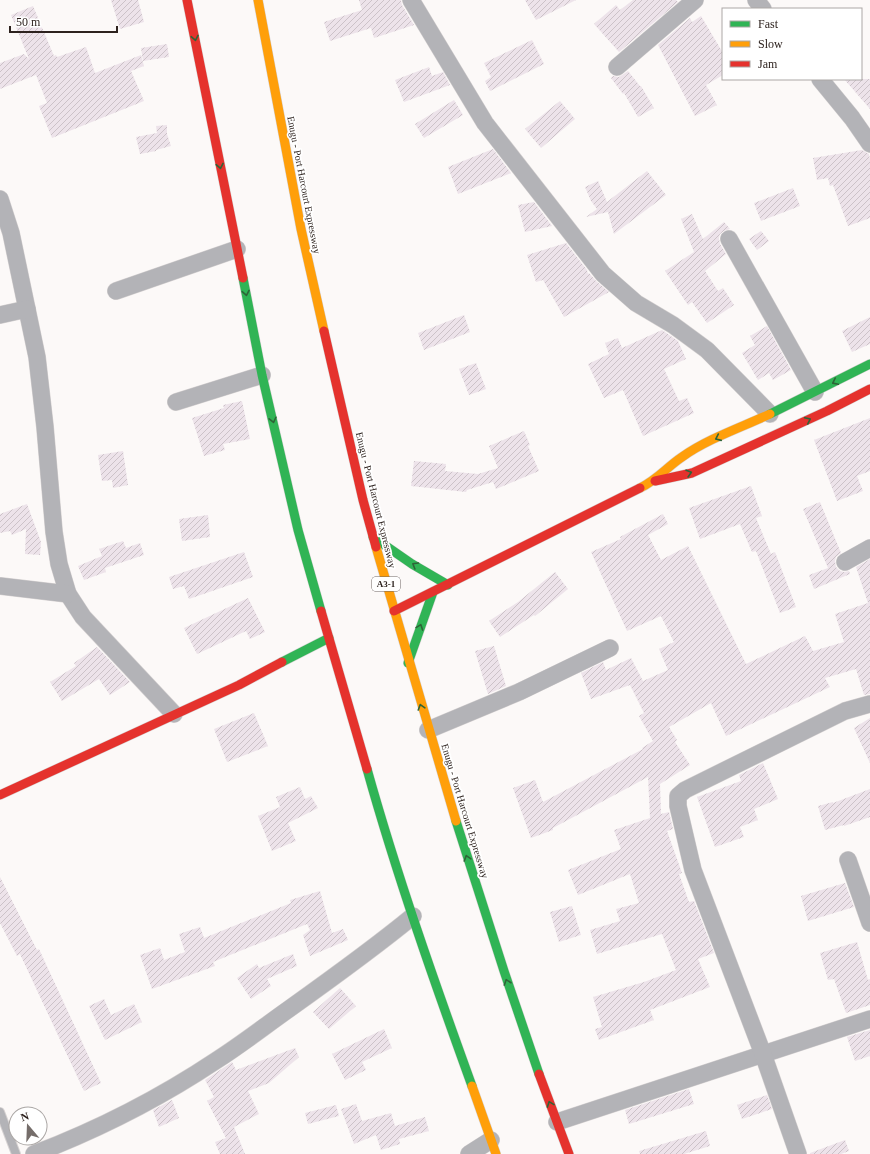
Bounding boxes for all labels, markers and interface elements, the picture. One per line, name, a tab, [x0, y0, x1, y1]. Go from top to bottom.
scale bar	[10, 8, 117, 34]
legend	[722, 8, 862, 80]
text: 50 m	[16, 15, 41, 29]
text: Fast	[758, 17, 779, 31]
one-way arrow	[190, 35, 199, 41]
text: Slow	[758, 37, 783, 51]
text: Jam	[758, 57, 778, 71]
street label: Enugu - Port Harcourt Expressway	[285, 115, 323, 255]
one-way arrow	[216, 163, 224, 169]
one-way arrow	[241, 290, 249, 296]
one-way arrow	[832, 377, 839, 385]
one-way arrow	[268, 417, 276, 424]
one-way arrow	[804, 417, 811, 425]
street label: Enugu - Port Harcourt Expressway	[354, 431, 398, 569]
one-way arrow	[714, 433, 722, 441]
one-way arrow	[686, 469, 693, 478]
one-way arrow	[412, 563, 419, 570]
road number: A3-1	[372, 577, 400, 591]
one-way arrow	[415, 624, 423, 631]
one-way arrow	[417, 704, 426, 711]
street label: Enugu - Port Harcourt Expressway	[439, 742, 491, 880]
one-way arrow	[464, 855, 472, 862]
one-way arrow	[503, 978, 512, 985]
one-way arrow	[547, 1101, 555, 1108]
north arrow	[8, 1106, 48, 1146]
text: N	[19, 1110, 31, 1124]

